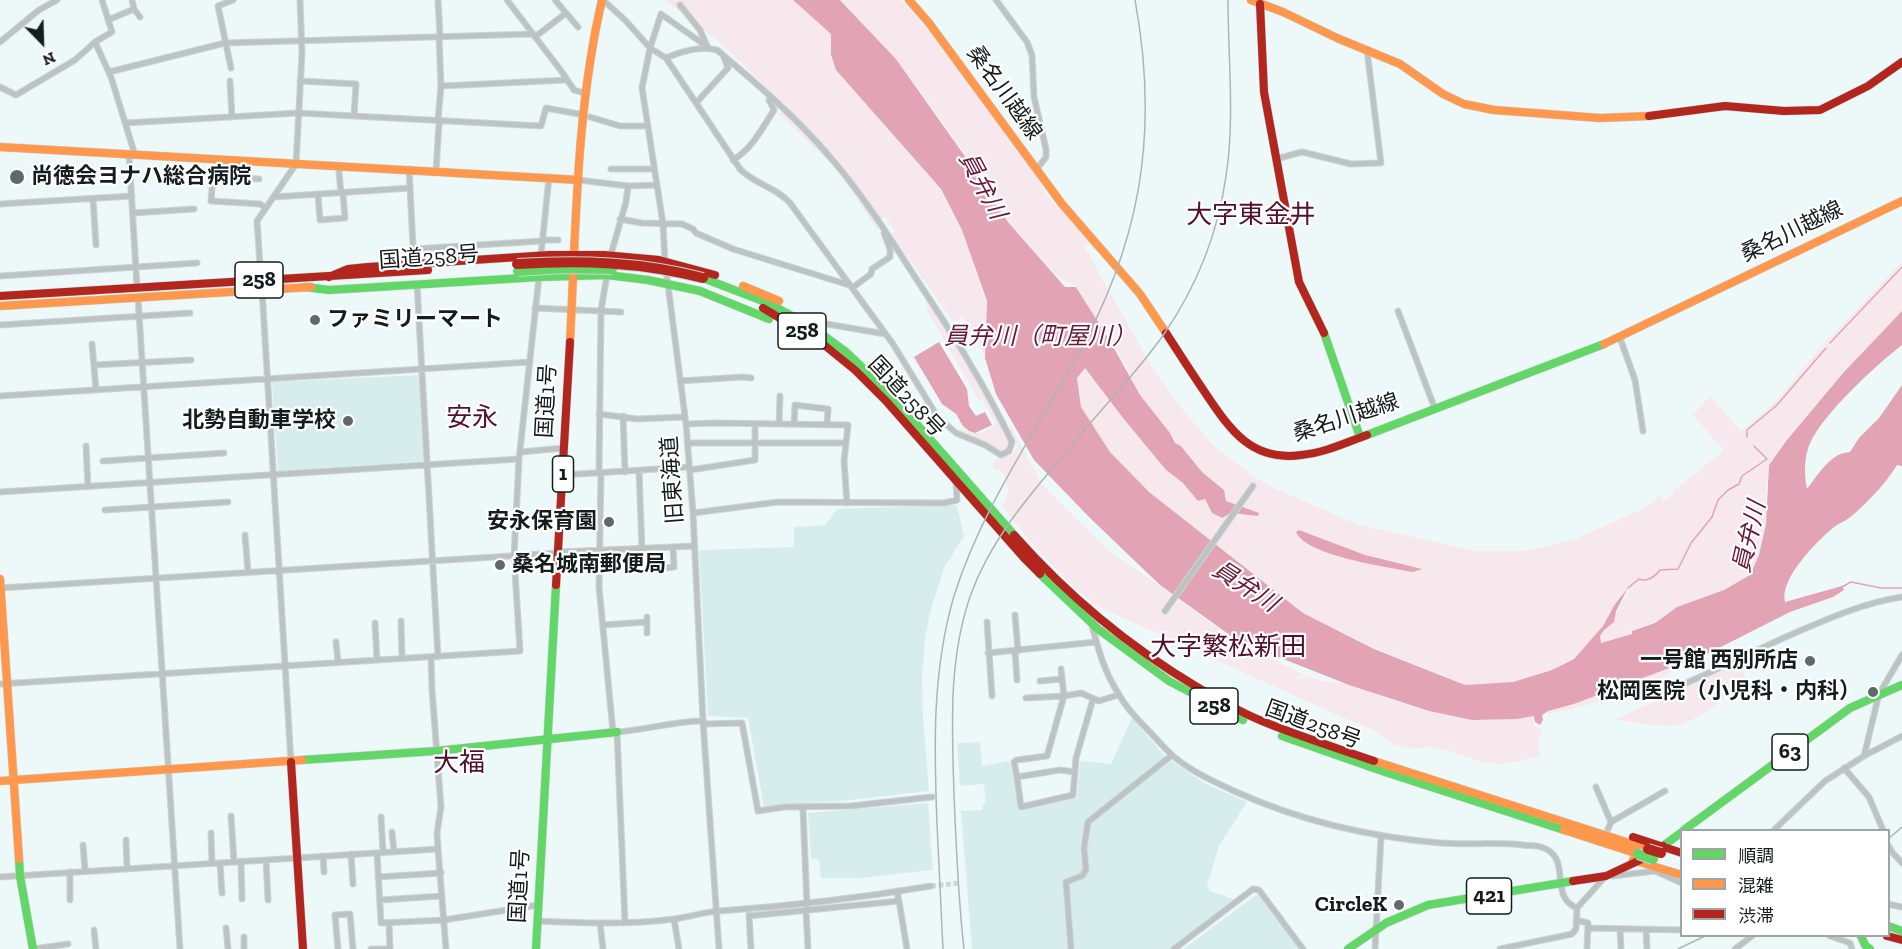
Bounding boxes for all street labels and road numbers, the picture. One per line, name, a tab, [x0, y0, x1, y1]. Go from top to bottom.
street label: 桑名川越線	[961, 41, 1047, 145]
street label: 桑名川越線	[1737, 196, 1847, 268]
street label: 国道258号	[378, 241, 480, 275]
road number: 258	[235, 262, 283, 298]
road number: 258	[778, 313, 826, 349]
street label: 国道258号	[862, 351, 950, 443]
street label: 国道1号	[532, 363, 562, 439]
street label: 桑名川越線	[1290, 388, 1402, 448]
street label: 旧東海道	[657, 435, 689, 525]
road number: 1	[552, 456, 574, 492]
road number: 258	[1190, 688, 1238, 724]
street label: 国道258号	[1261, 695, 1365, 755]
road number: 63	[1772, 734, 1808, 770]
street label: 国道1号	[505, 848, 535, 924]
road number: 421	[1466, 878, 1512, 914]

